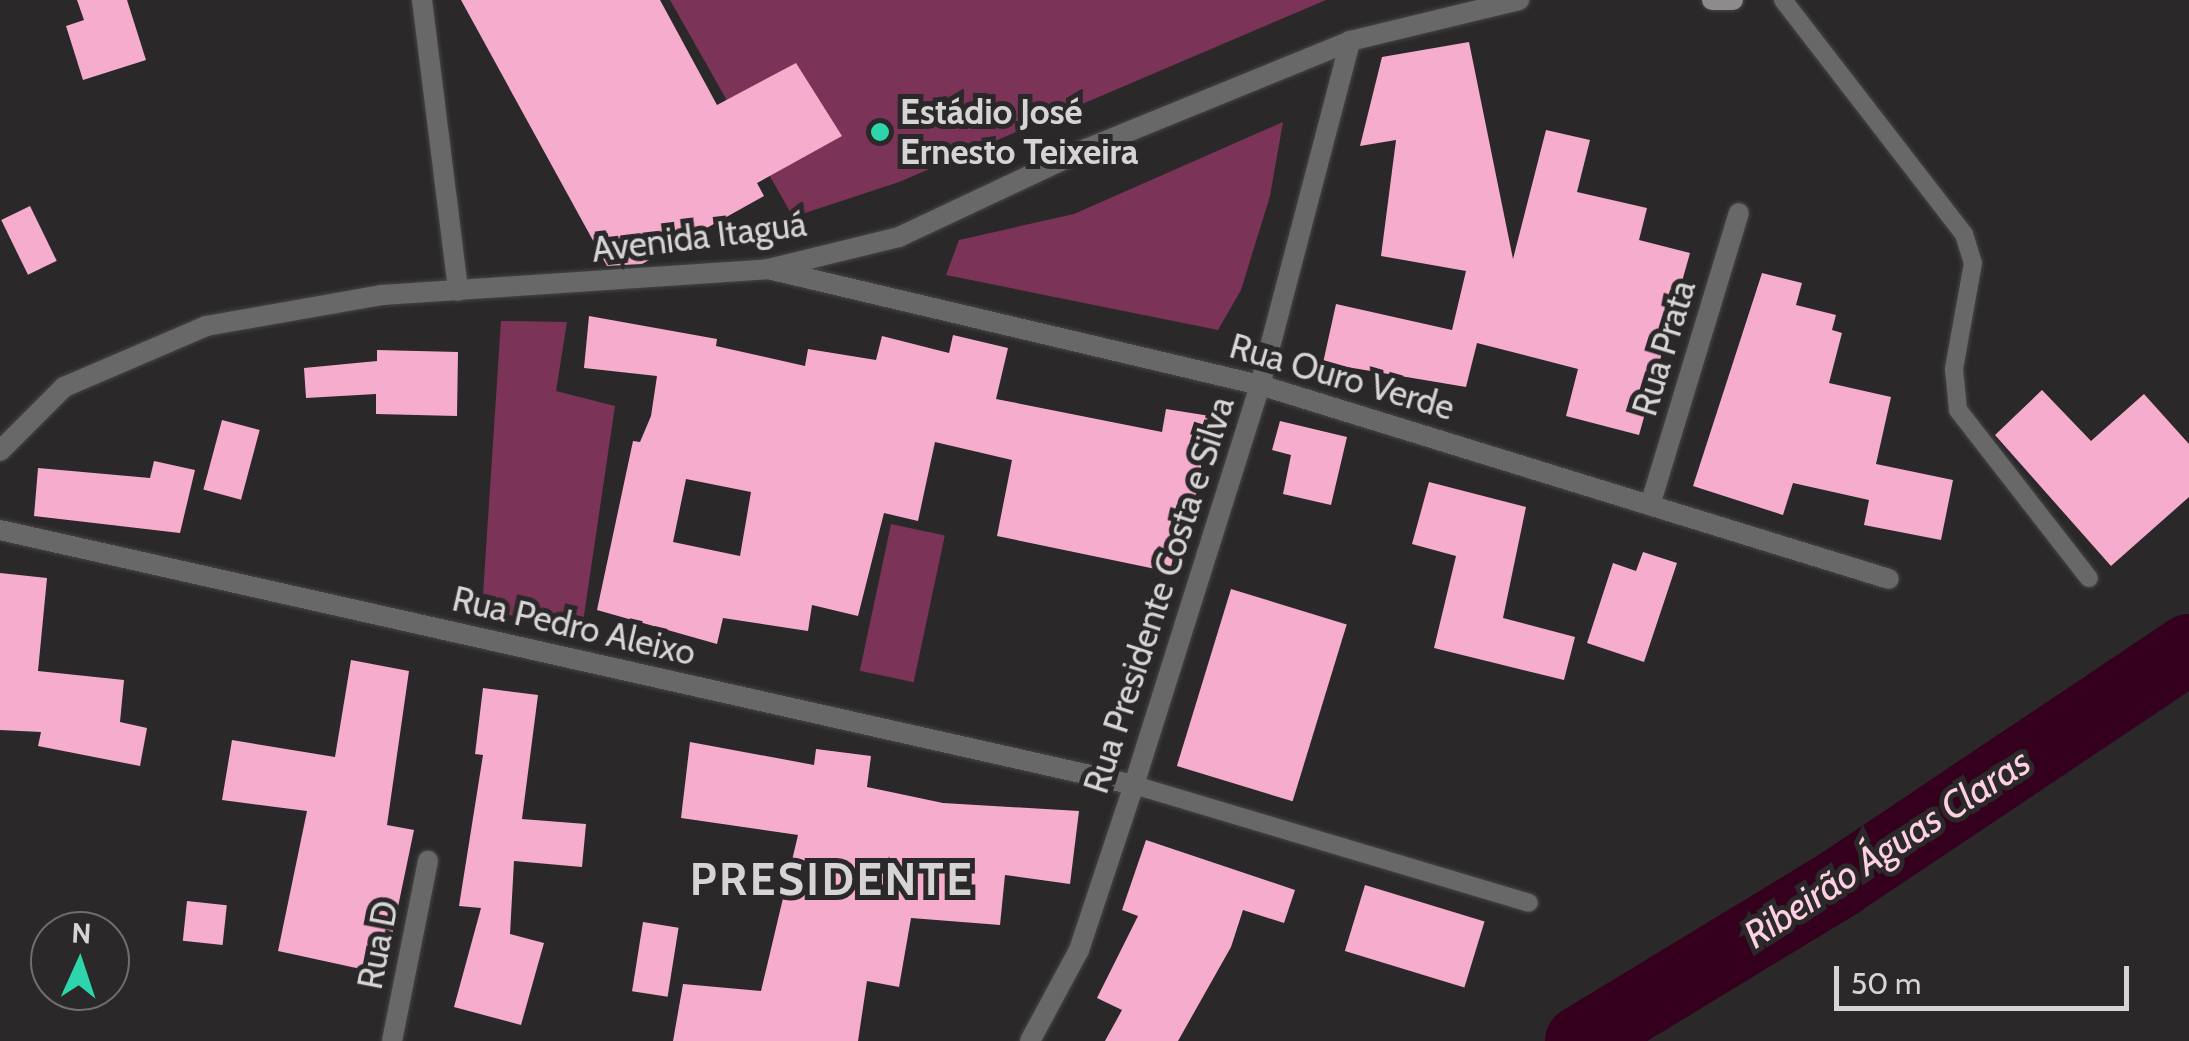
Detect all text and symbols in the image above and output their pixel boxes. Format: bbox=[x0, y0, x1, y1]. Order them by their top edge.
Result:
place label: Estádio José Ernesto Teixeira bbox=[900, 91, 1138, 173]
marker: Estádio José Ernesto Teixeira bbox=[869, 121, 891, 143]
street label: Avenida Itaguá bbox=[589, 203, 809, 271]
street label: Rua Prata bbox=[1624, 275, 1704, 421]
street label: Rua Ouro Verde bbox=[1225, 325, 1459, 429]
street label: Rua Presidente Costa e Silva bbox=[1075, 391, 1243, 799]
street label: Rua Pedro Aleixo bbox=[448, 578, 700, 674]
water label: Ribeirão Águas Claras bbox=[1735, 739, 2039, 957]
district label: PRESIDENTE bbox=[690, 853, 974, 907]
street label: Rua D bbox=[349, 897, 407, 993]
north arrow bbox=[30, 911, 130, 1011]
text: N bbox=[71, 916, 92, 951]
scale bar bbox=[1839, 946, 2134, 1008]
text: 50 m bbox=[1851, 965, 1921, 1002]

